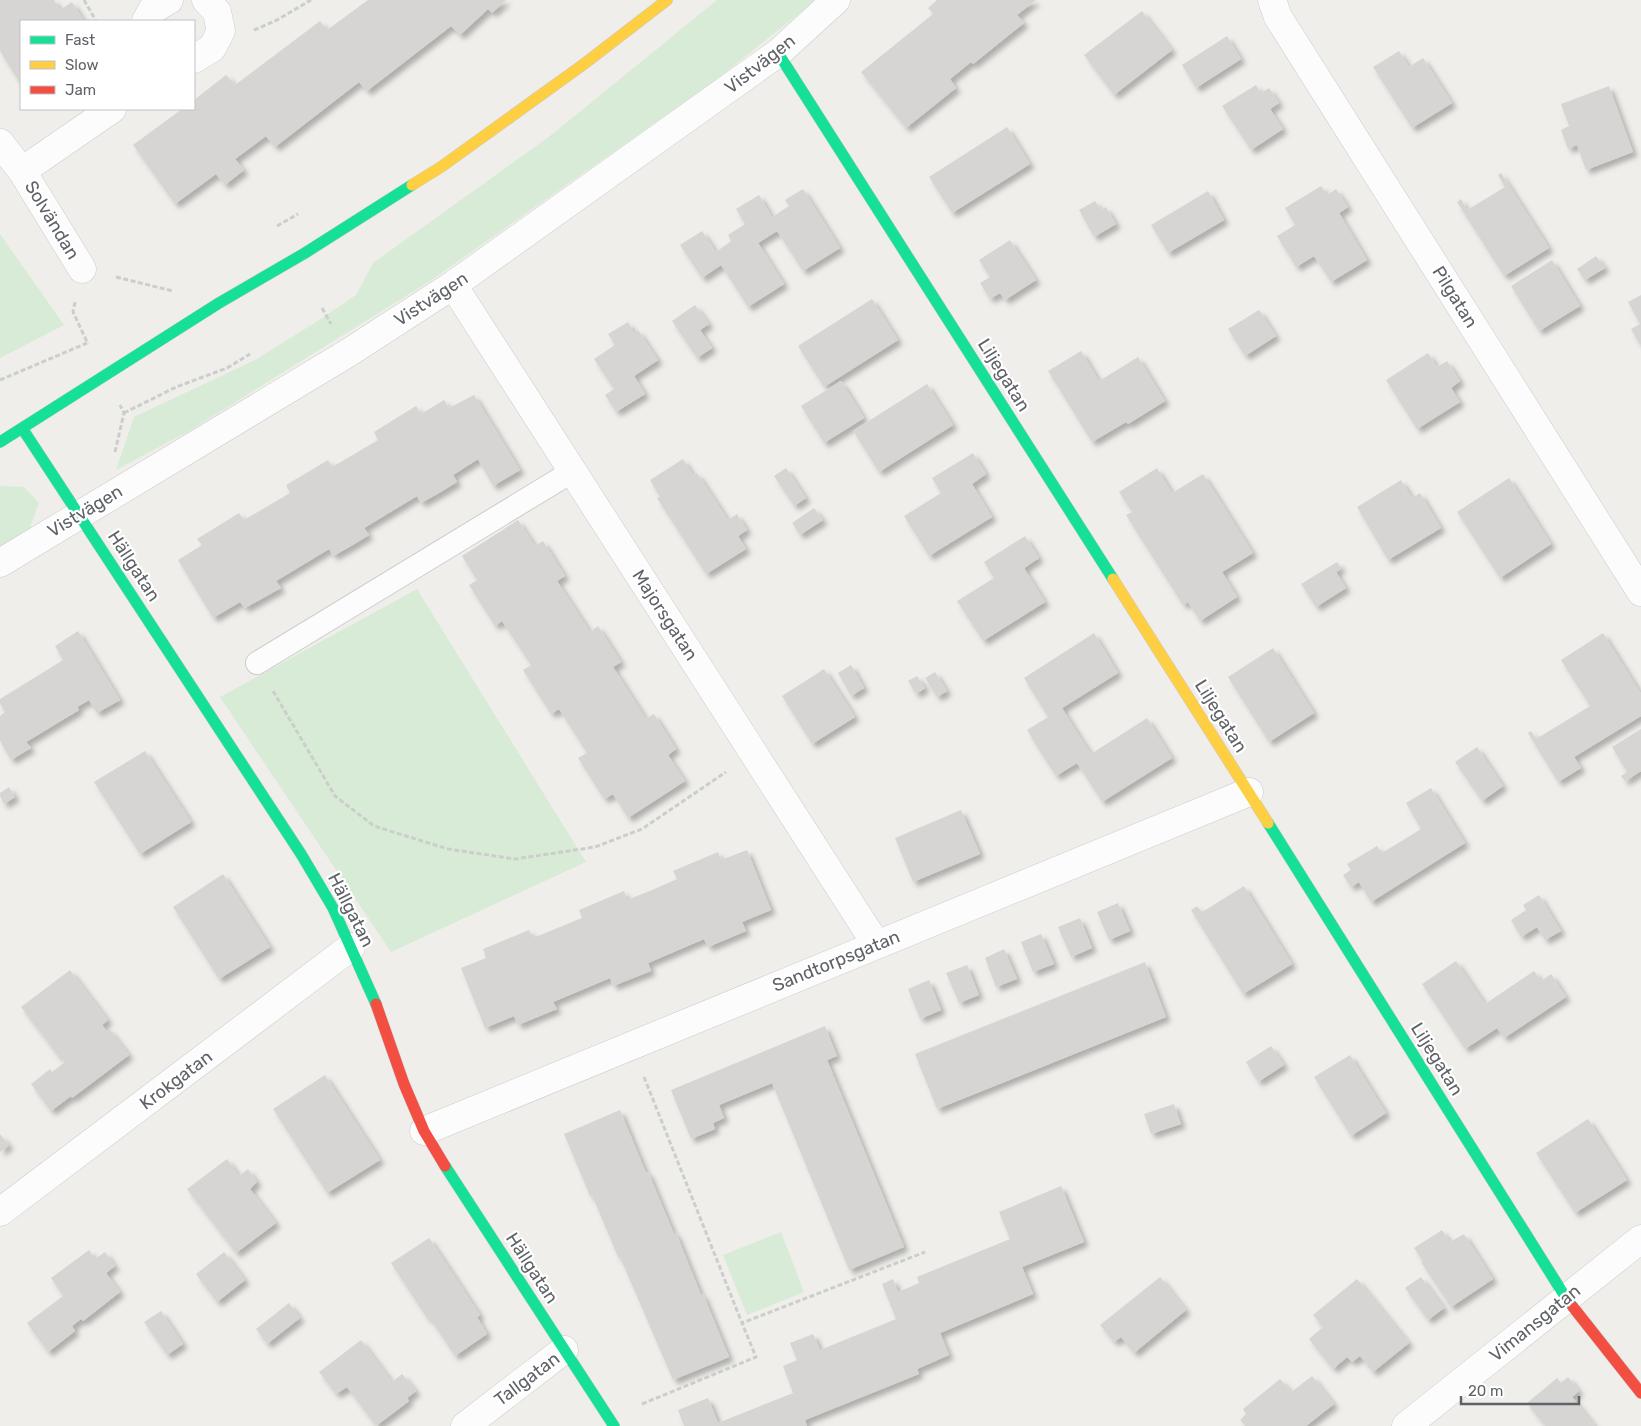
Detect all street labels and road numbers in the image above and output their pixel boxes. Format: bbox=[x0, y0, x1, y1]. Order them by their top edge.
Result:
street label: Vistvägen bbox=[720, 30, 800, 98]
street label: Solvändan bbox=[20, 177, 84, 263]
street label: Pilgatan bbox=[1427, 262, 1483, 332]
street label: Vistvägen bbox=[390, 267, 472, 331]
street label: Liljegatan bbox=[973, 334, 1035, 416]
street label: Vistvägen bbox=[44, 480, 126, 542]
street label: Hällgatan bbox=[103, 526, 165, 606]
street label: Majorsgatan bbox=[628, 565, 702, 665]
street label: Liljegatan bbox=[1190, 675, 1252, 757]
street label: Hällgatan bbox=[323, 869, 379, 951]
street label: Sandtorpsgatan bbox=[769, 925, 903, 997]
street label: Liljegatan bbox=[1406, 1018, 1468, 1100]
street label: Krokgatan bbox=[135, 1046, 217, 1114]
street label: Hällgatan bbox=[501, 1228, 563, 1308]
street label: Vimansgatan bbox=[1485, 1280, 1585, 1366]
street label: Tallgatan bbox=[490, 1347, 564, 1411]

